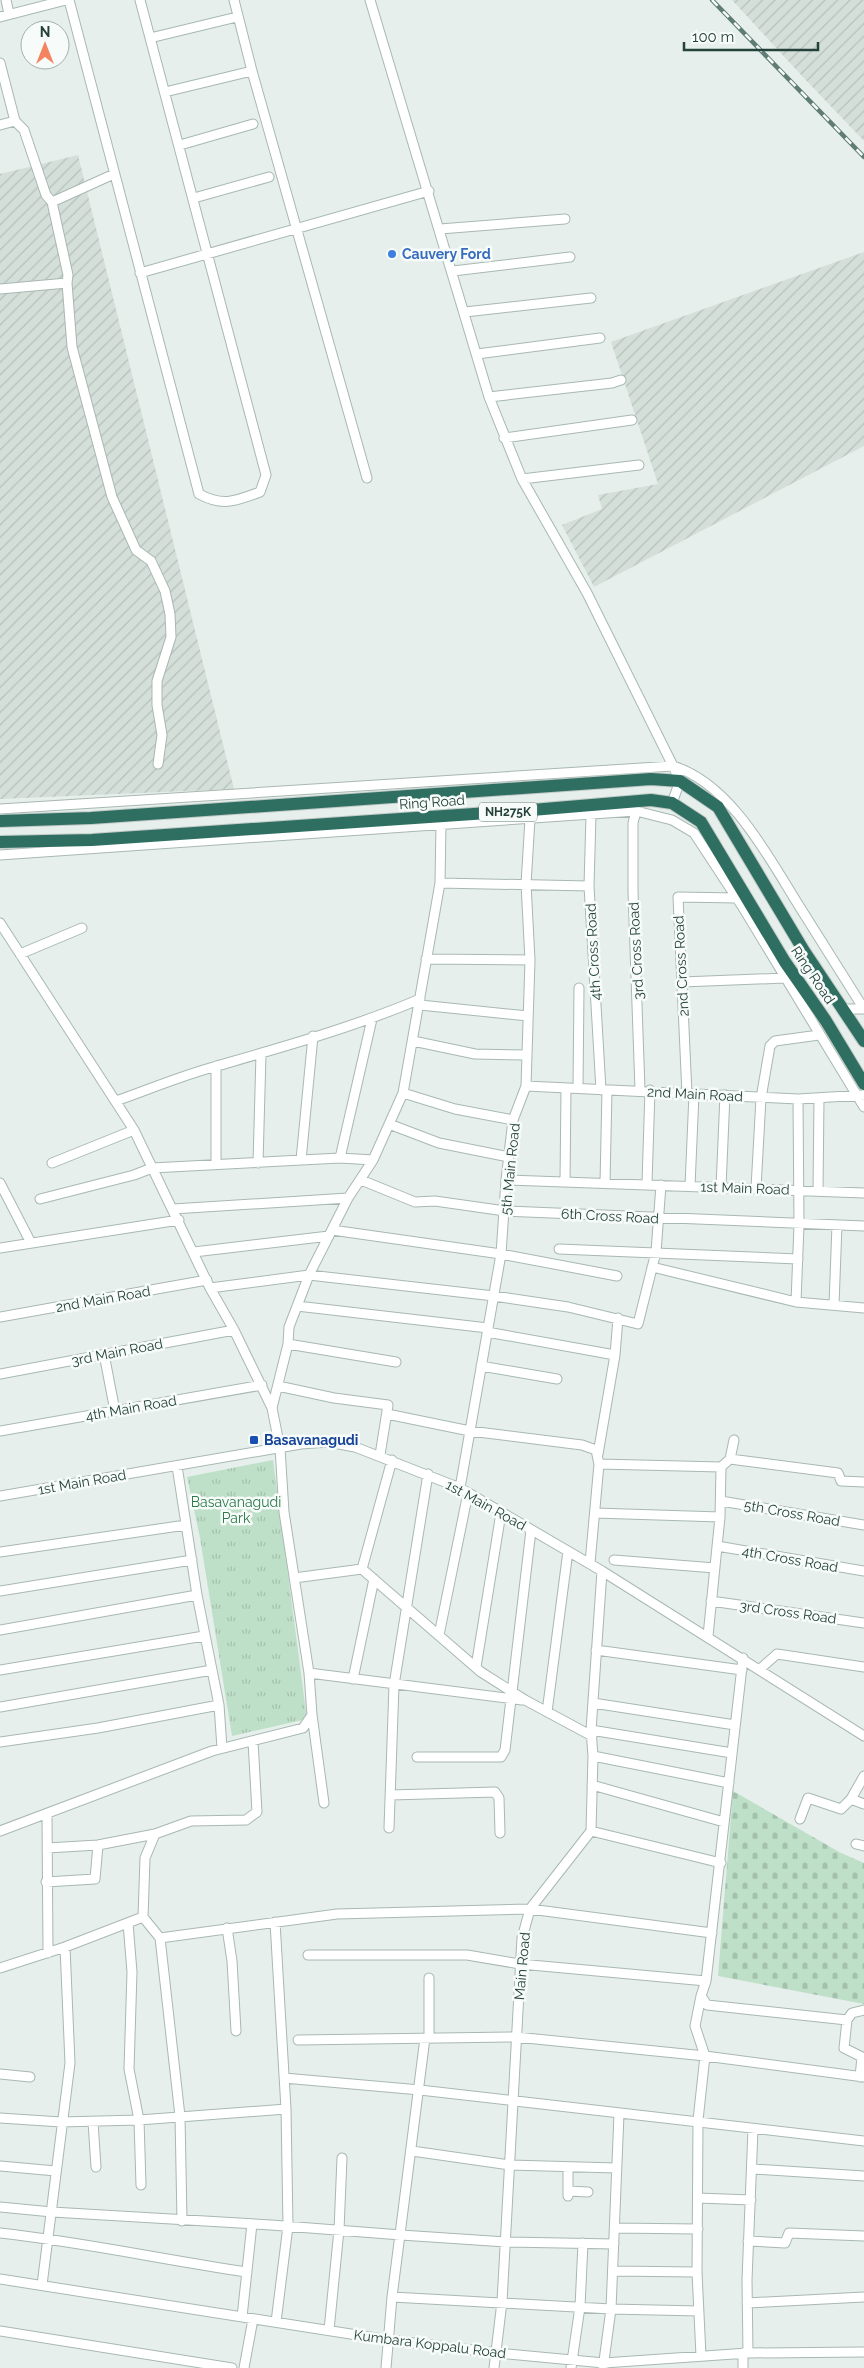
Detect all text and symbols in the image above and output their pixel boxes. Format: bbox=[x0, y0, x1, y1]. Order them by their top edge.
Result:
north arrow bbox=[20, 20, 70, 70]
scale bar bbox=[684, 20, 818, 52]
text: N bbox=[40, 24, 50, 40]
text: 100 m bbox=[692, 28, 734, 46]
place label: Cauvery Ford bbox=[402, 246, 491, 262]
marker: Cauvery Ford bbox=[386, 248, 398, 260]
street label: Ring Road bbox=[398, 792, 466, 812]
road number: NH275K bbox=[479, 802, 537, 822]
street label: 3rd Cross Road bbox=[625, 902, 647, 1000]
street label: 4th Cross Road bbox=[582, 903, 604, 1001]
street label: 2nd Cross Road bbox=[670, 915, 692, 1017]
street label: Ring Road bbox=[788, 943, 838, 1007]
street label: 2nd Main Road bbox=[647, 1084, 743, 1104]
street label: 5th Main Road bbox=[497, 1122, 523, 1216]
street label: 1st Main Road bbox=[700, 1178, 790, 1198]
street label: 6th Cross Road bbox=[561, 1205, 659, 1227]
street label: 2nd Main Road bbox=[54, 1283, 152, 1315]
street label: 3rd Main Road bbox=[70, 1335, 164, 1369]
street label: 4th Main Road bbox=[84, 1392, 178, 1424]
place label: Basavanagudi bbox=[264, 1432, 358, 1448]
marker: Basavanagudi bbox=[248, 1434, 260, 1446]
street label: 1st Main Road bbox=[37, 1466, 127, 1498]
street label: 1st Main Road bbox=[443, 1476, 529, 1534]
park label: Basavanagudi Park bbox=[191, 1494, 281, 1526]
street label: 5th Cross Road bbox=[743, 1497, 841, 1529]
street label: 4th Cross Road bbox=[741, 1543, 839, 1575]
street label: 3rd Cross Road bbox=[738, 1597, 838, 1627]
street label: Main Road bbox=[511, 1931, 533, 2001]
street label: Kumbara Koppalu Road bbox=[353, 2327, 507, 2361]

